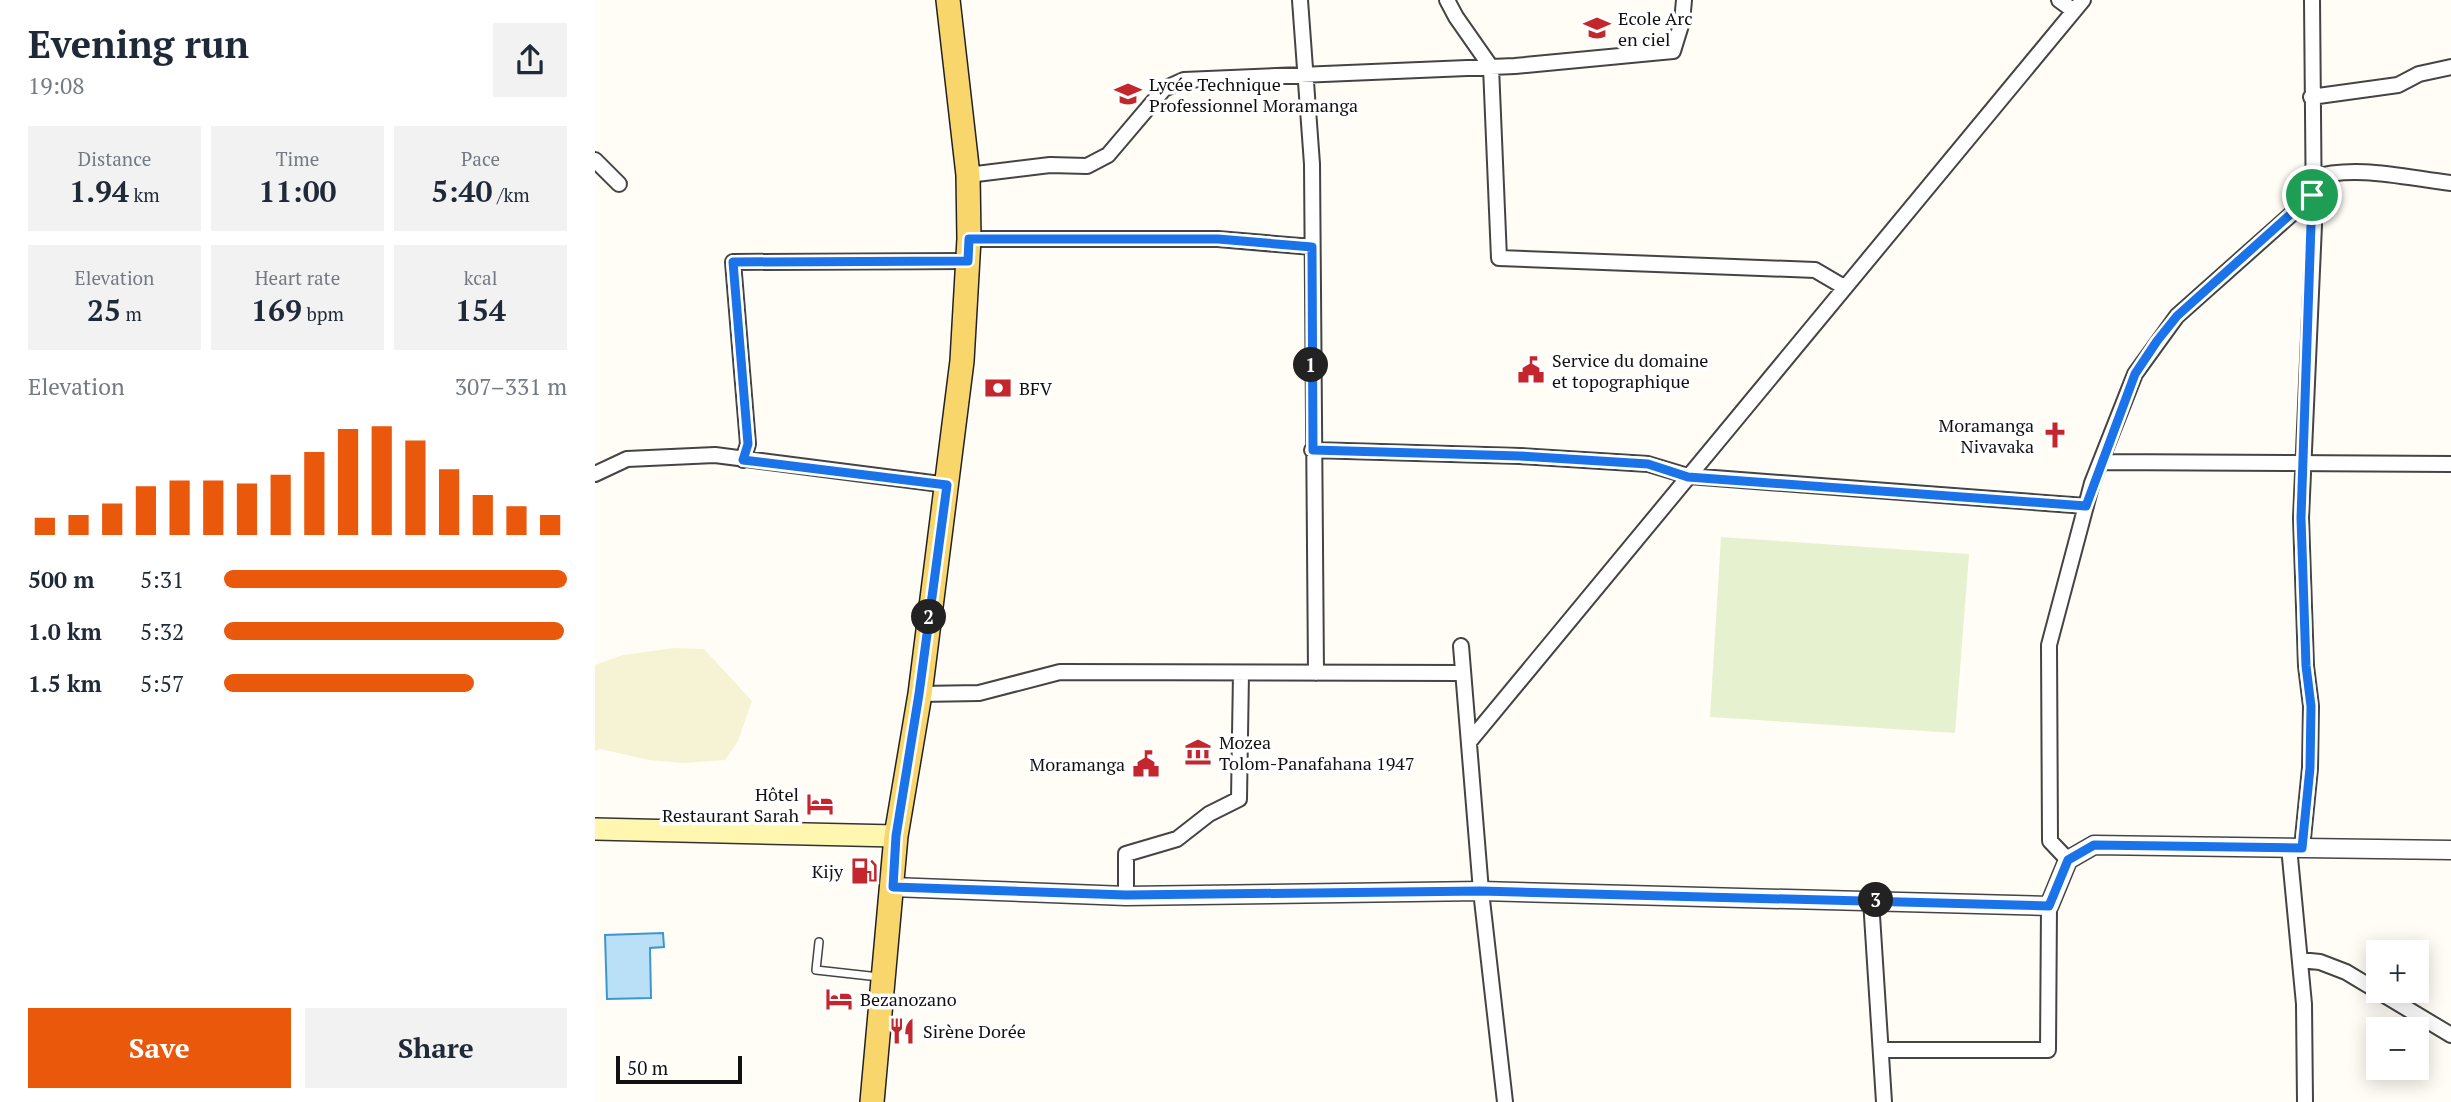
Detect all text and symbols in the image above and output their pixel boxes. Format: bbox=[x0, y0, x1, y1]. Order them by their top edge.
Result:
place label: Ecole Arc en ciel bbox=[1618, 6, 1693, 51]
school or university icon: Ecole Arc en ciel bbox=[1582, 13, 1612, 43]
text: Evening run bbox=[28, 19, 249, 69]
button: share bbox=[493, 23, 567, 97]
text: 19:08 bbox=[28, 70, 85, 101]
place label: Lycée Technique Professionnel Moramanga bbox=[1149, 72, 1358, 117]
school or university icon: Lycée Technique Professionnel Moramanga bbox=[1113, 79, 1143, 109]
text: Distance bbox=[78, 146, 151, 171]
text: Time bbox=[276, 146, 319, 171]
text: Pace bbox=[461, 146, 500, 171]
pin bbox=[2282, 165, 2342, 225]
text: 1.94 bbox=[69, 171, 129, 211]
text: 11:00 bbox=[258, 171, 337, 211]
text: 5:40 bbox=[431, 171, 492, 211]
icon: arrive bbox=[2293, 176, 2331, 214]
text: km bbox=[129, 182, 160, 207]
text: /km bbox=[492, 182, 530, 207]
text: Elevation bbox=[75, 265, 154, 290]
text: Heart rate bbox=[255, 265, 340, 290]
text: kcal bbox=[464, 265, 497, 290]
text: 25 bbox=[87, 290, 121, 330]
text: 169 bbox=[251, 290, 302, 330]
text: 154 bbox=[455, 290, 506, 330]
text: m bbox=[121, 301, 142, 326]
text: bpm bbox=[302, 301, 344, 326]
pin: 1 bbox=[1293, 348, 1329, 382]
place label: Service du domaine et topographique bbox=[1552, 348, 1708, 393]
text: 1 bbox=[1305, 352, 1316, 377]
public building icon: Service du domaine et topographique bbox=[1516, 355, 1546, 385]
text: Elevation bbox=[28, 371, 125, 402]
text: 307–331 m bbox=[455, 371, 567, 402]
bank icon: BFV bbox=[983, 373, 1013, 403]
place label: BFV bbox=[1019, 376, 1053, 400]
place label: Moramanga Nivavaka bbox=[1939, 413, 2034, 458]
church icon: Moramanga Nivavaka bbox=[2040, 420, 2070, 450]
text: 500 m bbox=[28, 564, 94, 595]
text: 5:31 bbox=[140, 564, 184, 595]
pin: 2 bbox=[911, 600, 947, 634]
text: 2 bbox=[923, 604, 934, 629]
text: 1.0 km bbox=[28, 616, 102, 647]
text: 5:32 bbox=[140, 616, 184, 647]
text: 1.5 km bbox=[28, 668, 102, 699]
text: 5:57 bbox=[140, 668, 184, 699]
place label: Mozea Tolom-Panafahana 1947 bbox=[1219, 730, 1415, 775]
museum icon: Mozea Tolom-Panafahana 1947 bbox=[1183, 737, 1213, 767]
public building icon: Moramanga bbox=[1131, 749, 1161, 779]
place label: Moramanga bbox=[1030, 752, 1125, 776]
place label: Hôtel Restaurant Sarah bbox=[662, 782, 799, 827]
hotel icon: Hôtel Restaurant Sarah bbox=[805, 789, 835, 819]
fuel station icon: Kijy bbox=[849, 856, 879, 886]
place label: Kijy bbox=[812, 859, 844, 883]
pin: 3 bbox=[1859, 883, 1893, 918]
text: 3 bbox=[1870, 887, 1881, 912]
map controls bbox=[2366, 940, 2429, 1080]
button: + bbox=[2366, 940, 2429, 1003]
hotel icon: Bezanozano bbox=[824, 984, 854, 1014]
place label: Bezanozano bbox=[860, 987, 957, 1011]
button: Save bbox=[28, 1008, 291, 1088]
button: Share bbox=[305, 1008, 567, 1088]
restaurant icon: Sirène Dorée bbox=[887, 1016, 917, 1046]
button: − bbox=[2366, 1017, 2429, 1080]
place label: Sirène Dorée bbox=[923, 1019, 1026, 1043]
scale bar bbox=[616, 1053, 742, 1085]
text: 50 m bbox=[627, 1055, 668, 1080]

